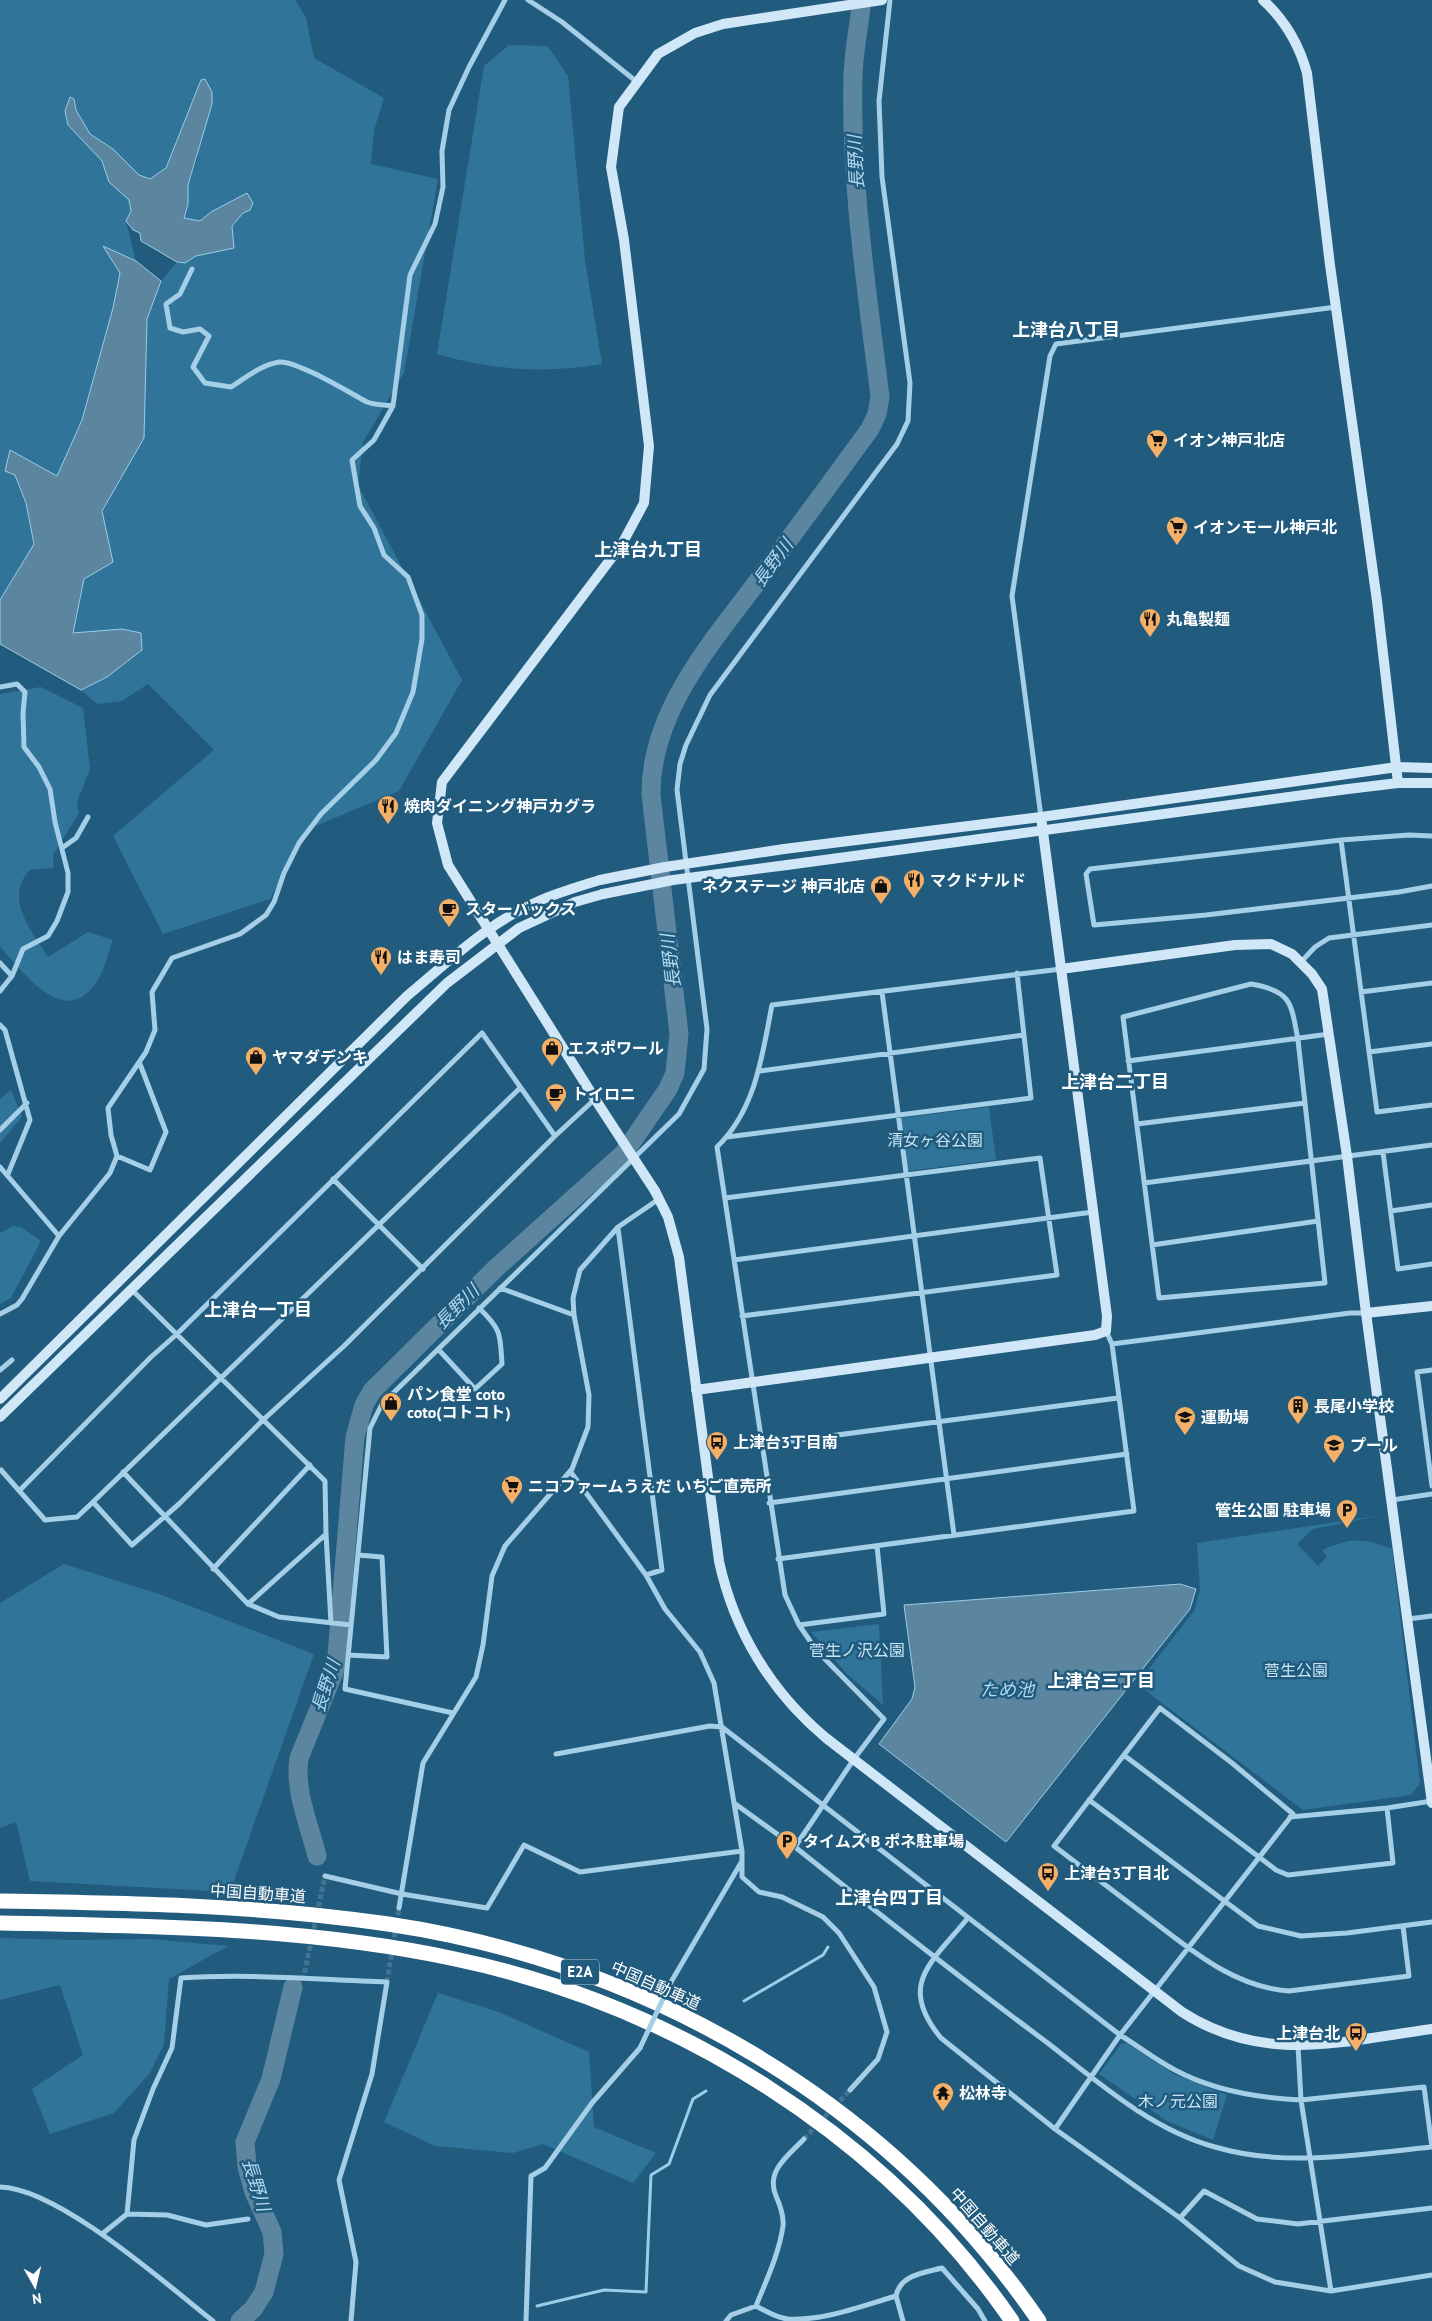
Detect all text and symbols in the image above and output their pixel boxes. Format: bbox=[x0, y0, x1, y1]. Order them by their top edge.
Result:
water label: 長野川 bbox=[842, 132, 868, 190]
district label: 上津台八丁目 bbox=[1012, 318, 1120, 341]
supermarket icon: イオン神戸北店 bbox=[1145, 428, 1169, 459]
place label: イオン神戸北店 bbox=[1173, 430, 1285, 450]
supermarket icon: イオンモール神戸北 bbox=[1165, 515, 1189, 546]
place label: イオンモール神戸北 bbox=[1193, 517, 1337, 537]
water label: 長野川 bbox=[747, 532, 799, 591]
district label: 上津台九丁目 bbox=[594, 538, 702, 561]
restaurant icon: 丸亀製麺 bbox=[1138, 607, 1162, 638]
place label: 丸亀製麺 bbox=[1166, 609, 1230, 629]
restaurant icon: 焼肉ダイニング神戸カグラ bbox=[376, 794, 400, 825]
place label: 焼肉ダイニング神戸カグラ bbox=[404, 796, 596, 816]
restaurant icon: マクドナルド bbox=[902, 868, 926, 899]
place label: マクドナルド bbox=[930, 870, 1026, 890]
shop icon: ネクステージ 神戸北店 bbox=[869, 874, 893, 905]
place label: ネクステージ 神戸北店 bbox=[702, 876, 865, 896]
cafe icon: スターバックス bbox=[437, 897, 461, 928]
place label: スターバックス bbox=[465, 899, 576, 919]
water label: 長野川 bbox=[656, 931, 685, 989]
restaurant icon: はま寿司 bbox=[369, 945, 393, 976]
place label: はま寿司 bbox=[397, 947, 461, 967]
shop icon: エスポワール bbox=[540, 1036, 564, 1067]
place label: エスポワール bbox=[568, 1038, 664, 1058]
shop icon: ヤマダデンキ bbox=[244, 1045, 268, 1076]
place label: ヤマダデンキ bbox=[272, 1047, 368, 1067]
district label: 上津台二丁目 bbox=[1061, 1070, 1169, 1093]
cafe icon: トイロニ bbox=[544, 1082, 568, 1113]
place label: トイロニ bbox=[572, 1084, 636, 1104]
park label: 清女ヶ谷公園 bbox=[887, 1130, 983, 1150]
water label: 長野川 bbox=[429, 1278, 485, 1334]
district label: 上津台一丁目 bbox=[204, 1298, 312, 1321]
place label: パン食堂 coto coto(コトコト) bbox=[407, 1384, 511, 1422]
shop icon: パン食堂 coto coto(コトコト) bbox=[379, 1391, 403, 1422]
building icon: 長尾小学校 bbox=[1286, 1394, 1310, 1425]
place label: 長尾小学校 bbox=[1314, 1396, 1394, 1416]
school or university icon: 運動場 bbox=[1173, 1405, 1197, 1436]
place label: 運動場 bbox=[1201, 1407, 1249, 1427]
bus stop icon: 上津台3丁目南 bbox=[705, 1430, 729, 1461]
place label: 上津台3丁目南 bbox=[733, 1432, 838, 1452]
school or university icon: プール bbox=[1322, 1433, 1346, 1464]
place label: プール bbox=[1350, 1435, 1398, 1455]
supermarket icon: ニコファームうえだ いちご直売所 bbox=[500, 1474, 524, 1505]
place label: ニコファームうえだ いちご直売所 bbox=[528, 1476, 772, 1496]
parking icon: 管生公園 駐車場 bbox=[1335, 1498, 1359, 1529]
place label: 管生公園 駐車場 bbox=[1215, 1500, 1331, 1520]
park label: 菅生ノ沢公園 bbox=[809, 1640, 905, 1660]
water label: 長野川 bbox=[306, 1655, 345, 1715]
park label: 菅生公園 bbox=[1264, 1660, 1328, 1680]
district label: 上津台三丁目 bbox=[1047, 1669, 1155, 1692]
water label: ため池 bbox=[980, 1678, 1036, 1701]
parking icon: タイムズ B ポネ駐車場 bbox=[775, 1829, 799, 1860]
place label: タイムズ B ポネ駐車場 bbox=[803, 1831, 964, 1851]
bus stop icon: 上津台3丁目北 bbox=[1036, 1861, 1060, 1892]
place label: 上津台3丁目北 bbox=[1064, 1863, 1169, 1883]
street label: 中国自動車道 bbox=[209, 1880, 307, 1906]
district label: 上津台四丁目 bbox=[835, 1886, 943, 1909]
street label: 中国自動車道 bbox=[608, 1956, 704, 2014]
road number: E2A bbox=[561, 1960, 599, 1984]
bus stop icon: 上津台北 bbox=[1344, 2021, 1368, 2052]
place label: 上津台北 bbox=[1276, 2023, 1340, 2043]
temple icon: 松林寺 bbox=[931, 2081, 955, 2112]
place label: 松林寺 bbox=[959, 2083, 1007, 2103]
park label: 木ノ元公園 bbox=[1138, 2091, 1218, 2111]
water label: 長野川 bbox=[238, 2156, 276, 2216]
street label: 中国自動車道 bbox=[946, 2183, 1024, 2269]
north arrow bbox=[10, 2261, 60, 2311]
text: N bbox=[31, 2289, 43, 2308]

